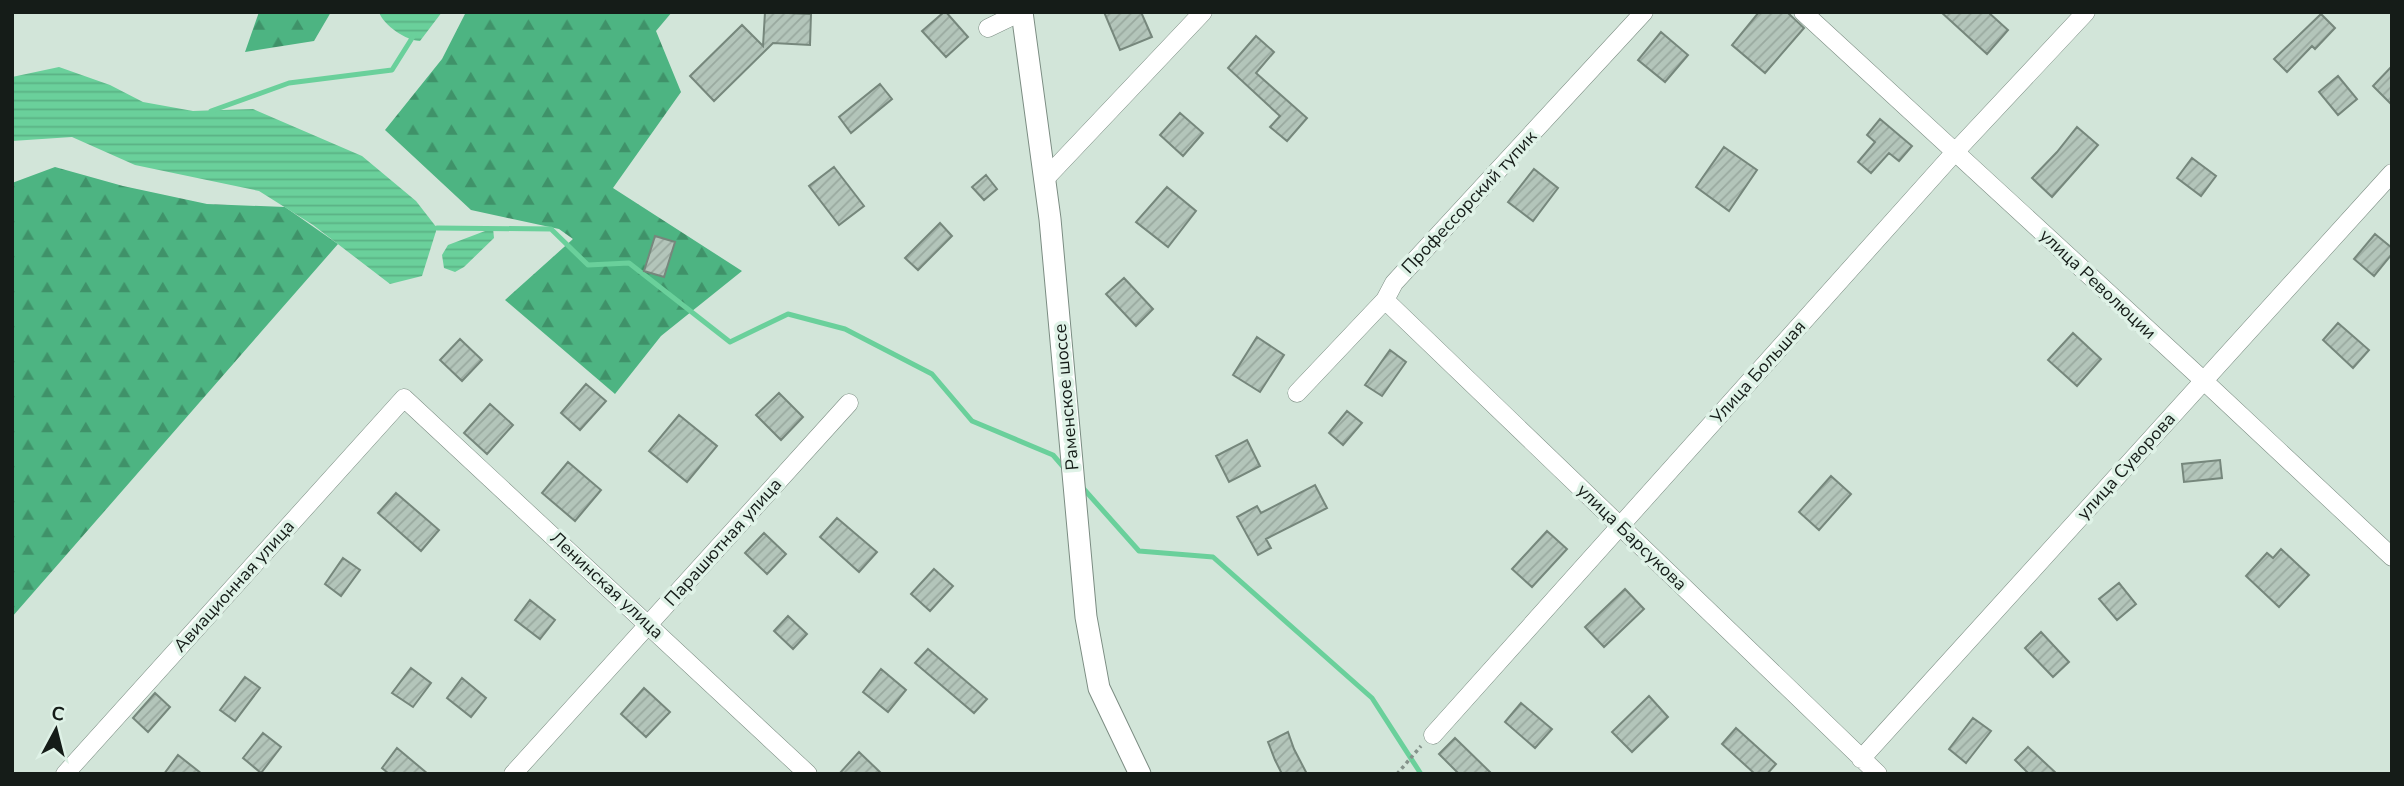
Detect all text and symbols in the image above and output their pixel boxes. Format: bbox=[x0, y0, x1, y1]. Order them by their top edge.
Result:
street label: Профессорский тупик bbox=[1396, 125, 1542, 279]
street label: улица Революции bbox=[2034, 224, 2162, 344]
street label: Улица Большая bbox=[1704, 315, 1811, 430]
street label: Раменское шоссе bbox=[1048, 323, 1084, 471]
street label: улица Суворова bbox=[2071, 407, 2181, 525]
street label: Парашютная улица bbox=[659, 473, 787, 611]
street label: улица Барсукова bbox=[1572, 478, 1692, 596]
street label: Авиационная улица bbox=[168, 515, 300, 657]
street label: Ленинская улица bbox=[545, 526, 669, 644]
north arrow bbox=[21, 695, 91, 765]
text: С bbox=[50, 700, 66, 728]

